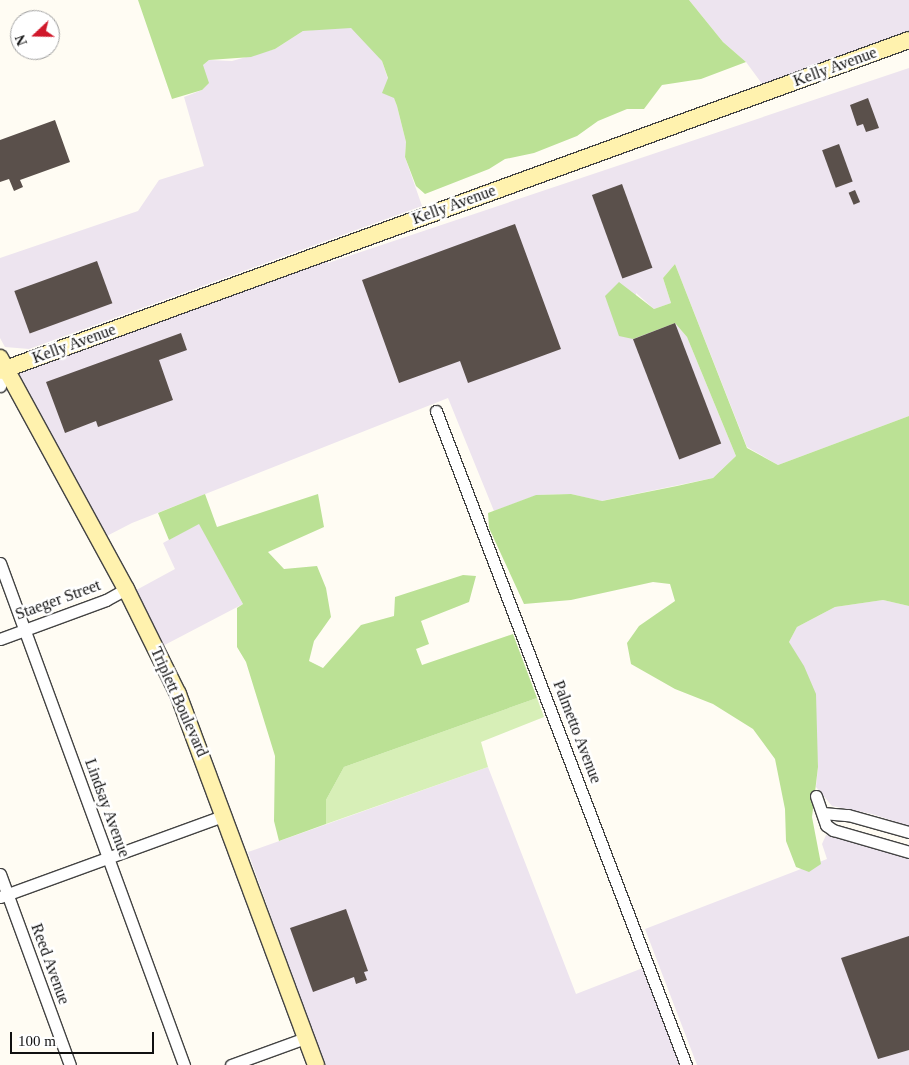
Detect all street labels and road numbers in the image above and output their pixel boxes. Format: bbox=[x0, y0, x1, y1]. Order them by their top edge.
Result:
street label: Kelly Avenue bbox=[790, 43, 880, 91]
street label: Kelly Avenue bbox=[409, 181, 499, 229]
street label: Kelly Avenue bbox=[29, 320, 119, 368]
street label: Staeger Street bbox=[13, 576, 103, 624]
street label: Triplett Boulevard bbox=[146, 644, 212, 760]
street label: Palmetto Avenue bbox=[548, 677, 606, 787]
street label: Lindsay Avenue bbox=[80, 756, 134, 860]
street label: Reed Avenue bbox=[26, 921, 74, 1007]

